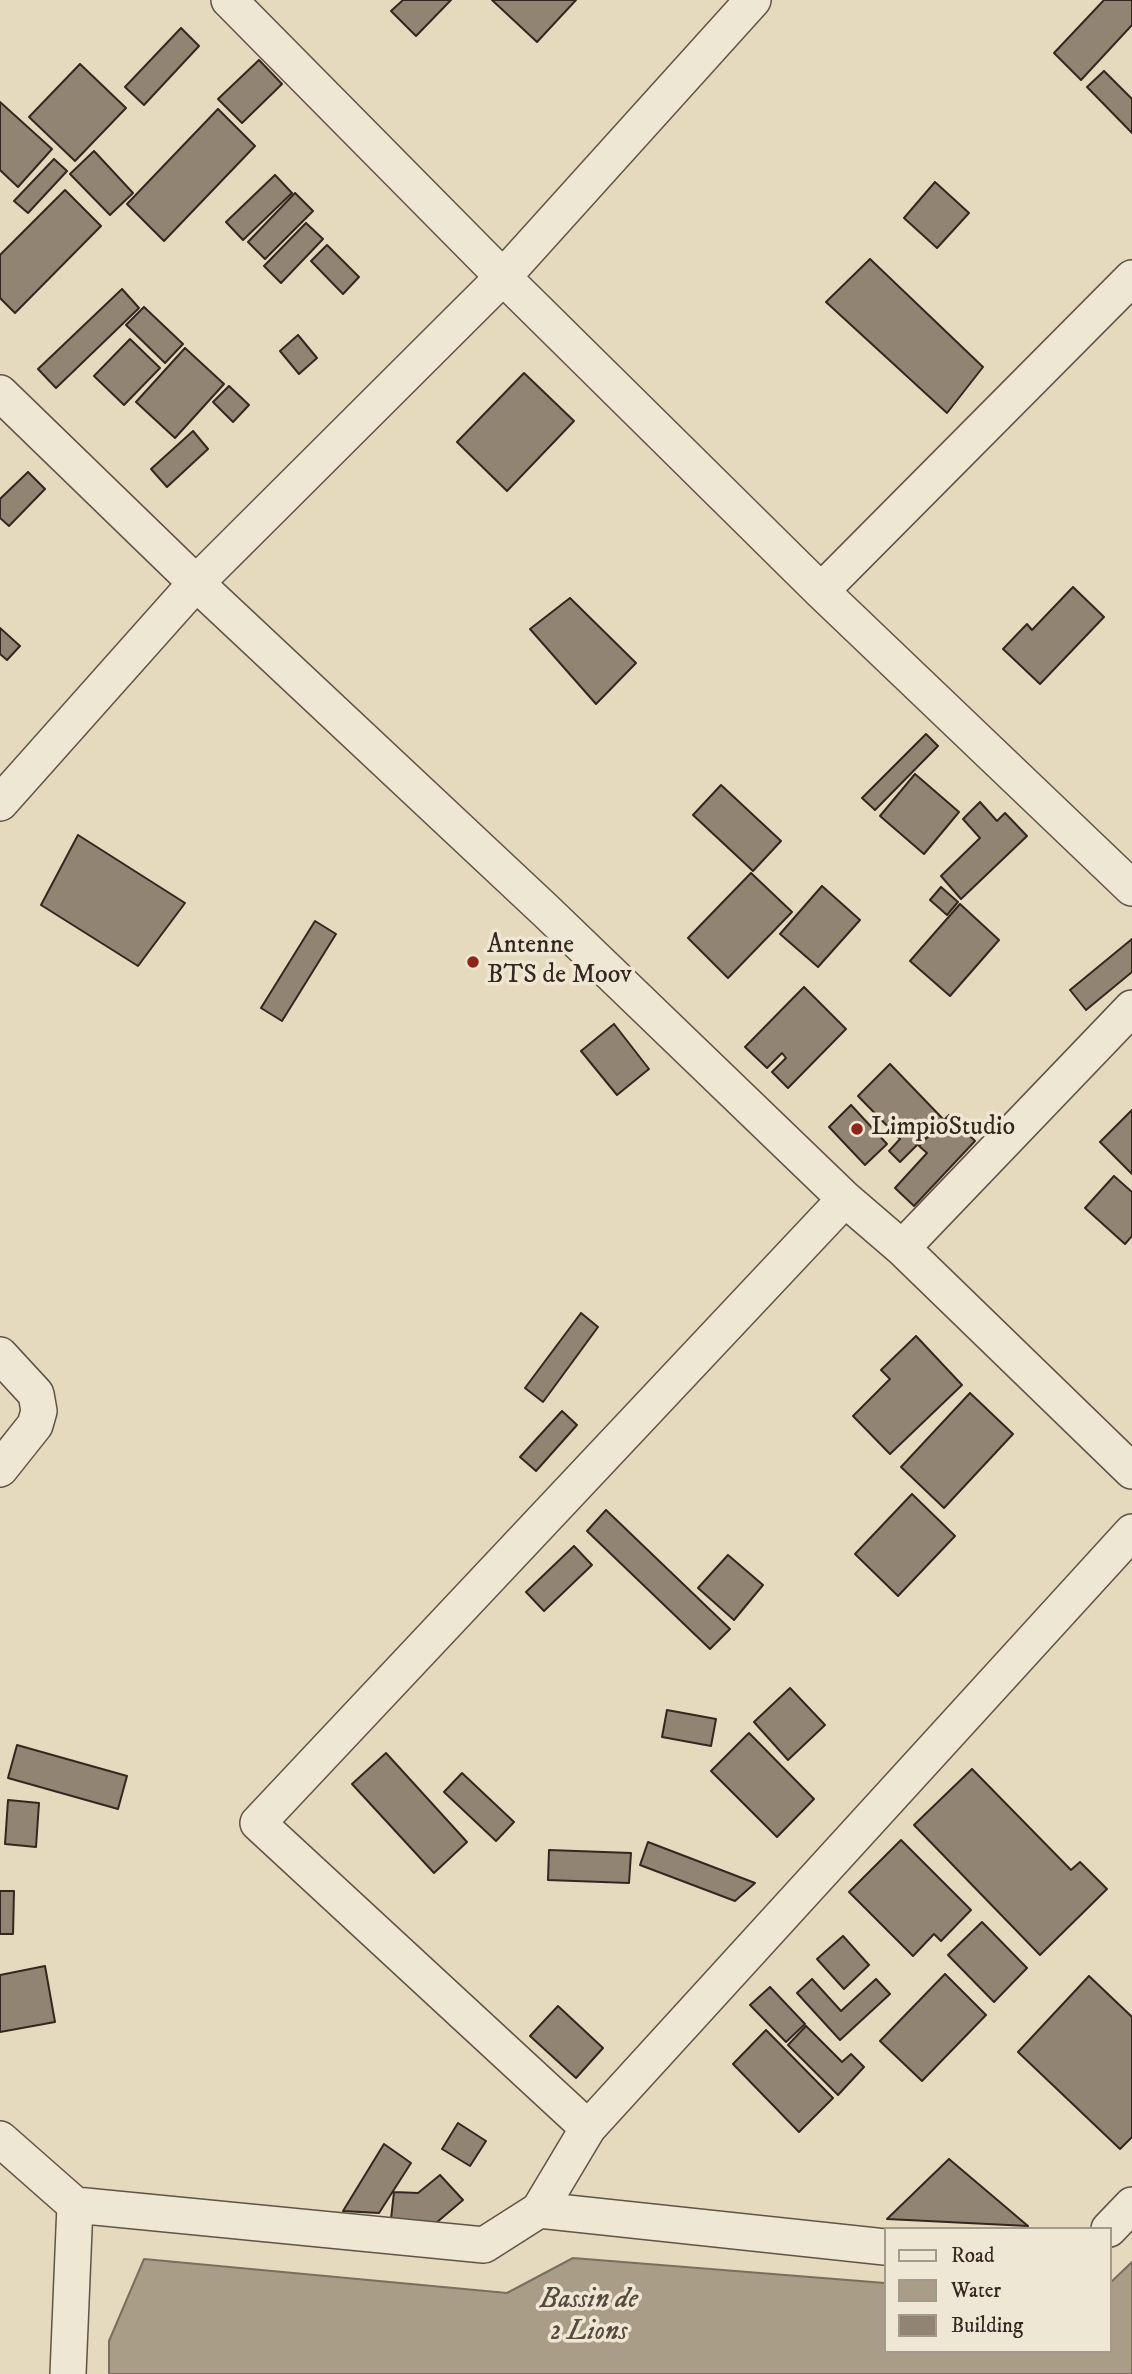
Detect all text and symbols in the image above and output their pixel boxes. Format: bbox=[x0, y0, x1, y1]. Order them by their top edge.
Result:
place label: Antenne BTS de Moov bbox=[487, 931, 632, 992]
marker: Antenne BTS de Moov bbox=[465, 954, 481, 970]
place label: LimpioStudio bbox=[871, 1113, 1015, 1145]
marker: LimpioStudio bbox=[849, 1121, 865, 1137]
legend bbox=[884, 2227, 1111, 2353]
text: Road bbox=[951, 2243, 995, 2269]
text: Water bbox=[951, 2278, 1001, 2304]
water label: Bassin de 2 Lions bbox=[540, 2284, 638, 2350]
text: Building bbox=[951, 2313, 1023, 2339]

